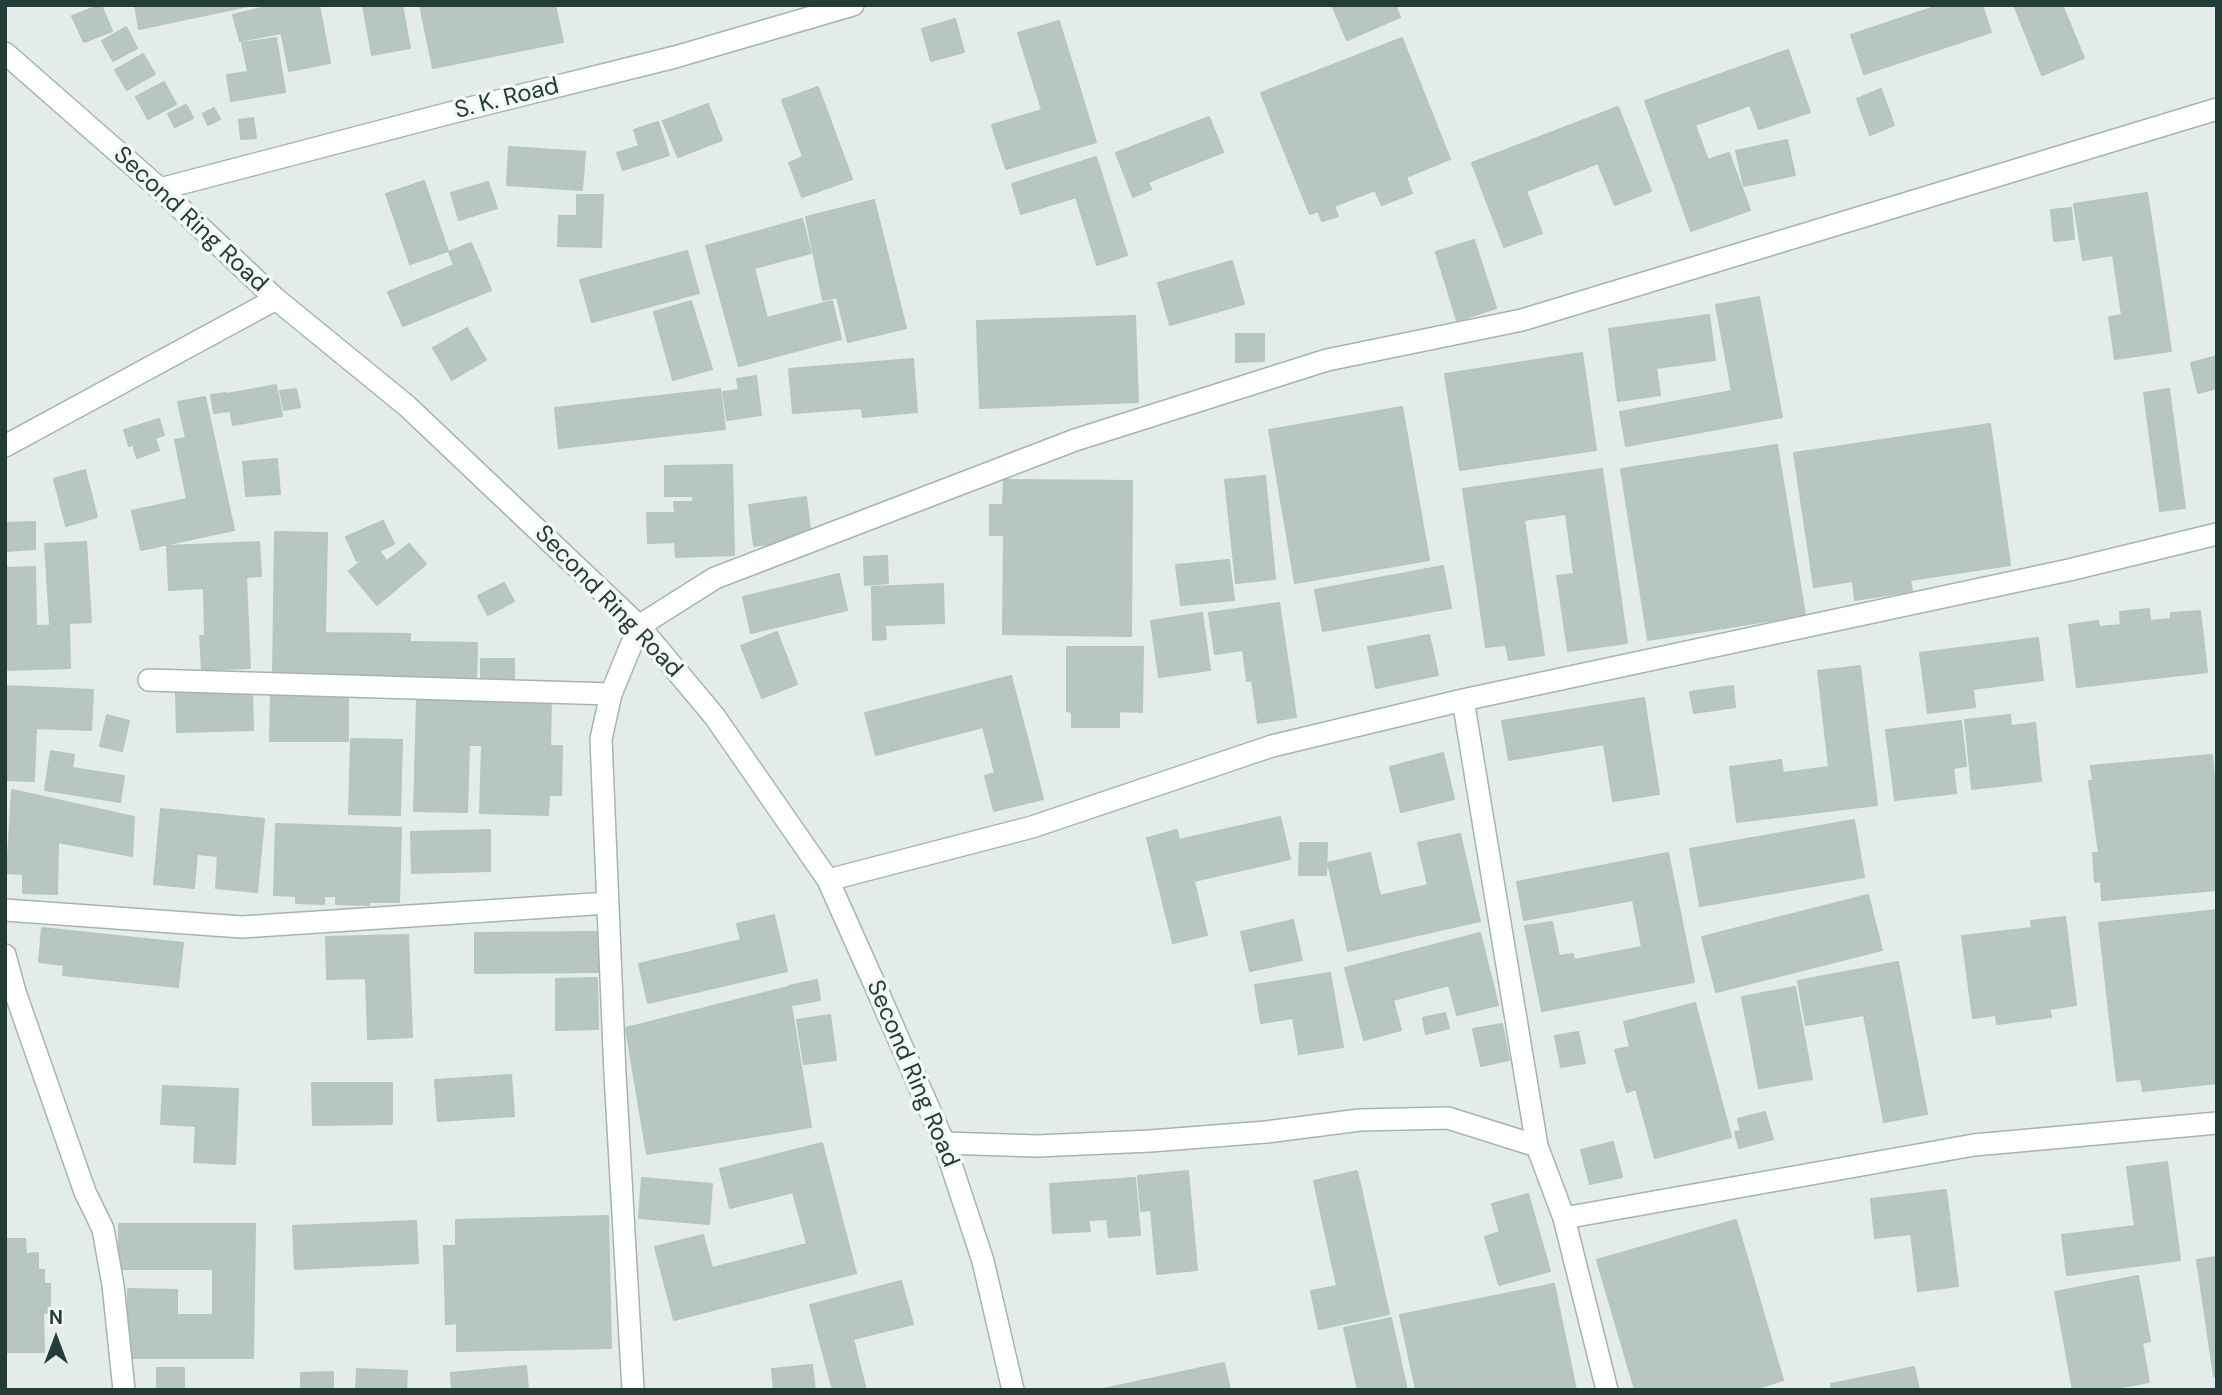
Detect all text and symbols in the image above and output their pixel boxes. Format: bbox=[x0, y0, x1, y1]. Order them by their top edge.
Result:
street label: S. K. Road bbox=[452, 72, 562, 126]
street label: Second Ring Road bbox=[107, 141, 273, 299]
street label: Second Ring Road bbox=[528, 520, 688, 684]
street label: Second Ring Road bbox=[860, 976, 964, 1172]
north arrow bbox=[21, 1304, 91, 1374]
text: N bbox=[49, 1305, 63, 1330]

